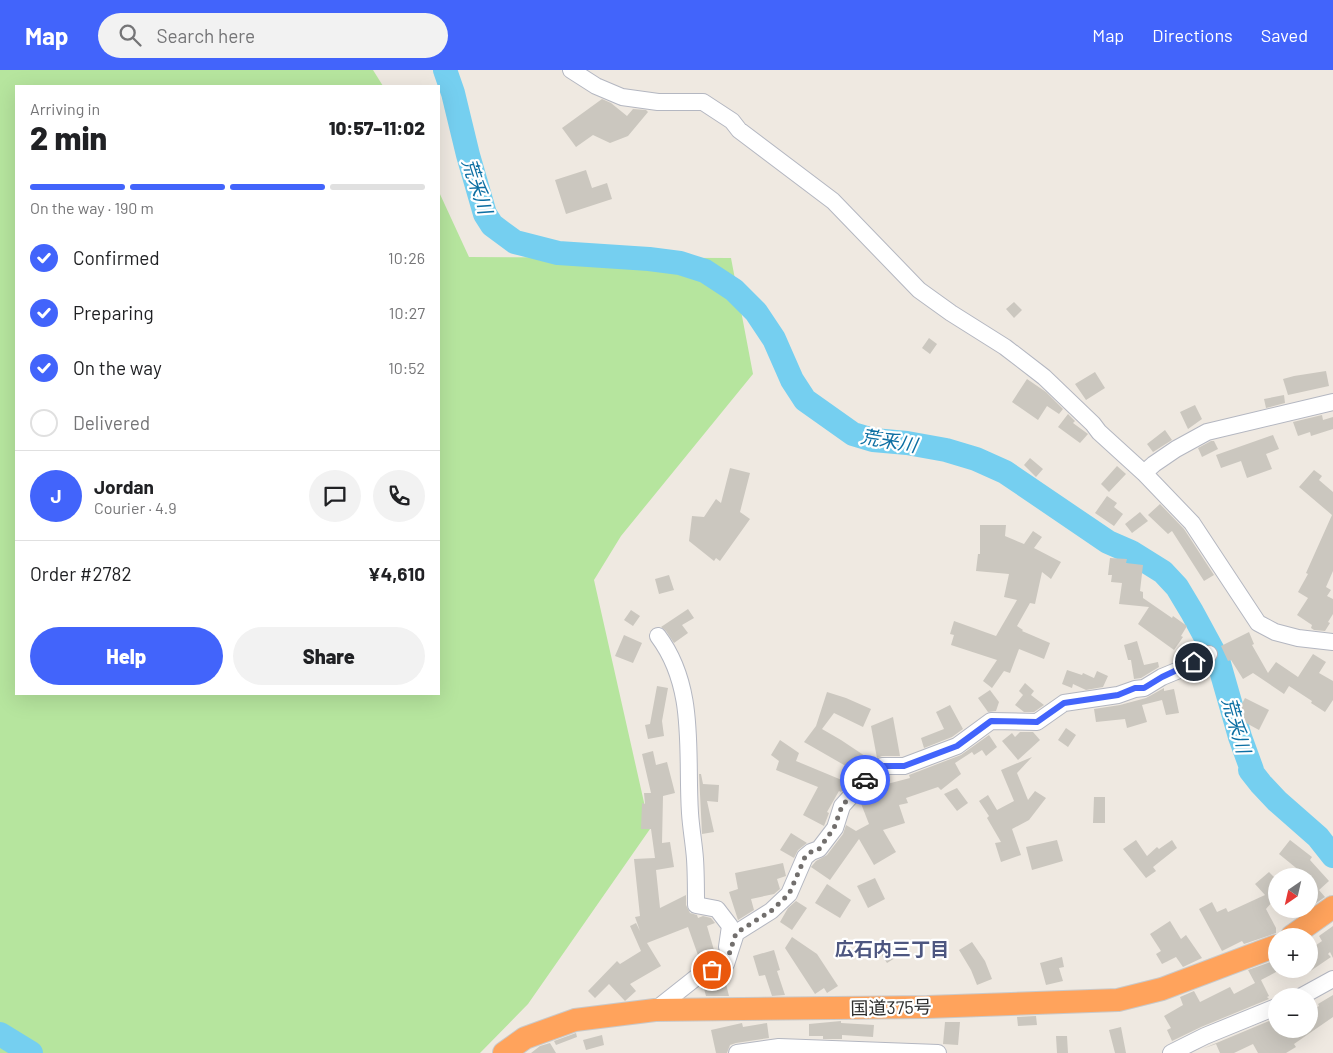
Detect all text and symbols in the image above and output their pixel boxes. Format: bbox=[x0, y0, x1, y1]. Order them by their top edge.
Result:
search box bbox=[98, 13, 448, 58]
text: Map bbox=[25, 21, 68, 50]
icon: search bbox=[116, 21, 144, 49]
text: Search here bbox=[156, 24, 255, 47]
text: Map bbox=[1092, 24, 1124, 46]
text: Directions bbox=[1152, 24, 1233, 46]
text: Saved bbox=[1261, 24, 1308, 46]
text: Arriving in bbox=[30, 99, 100, 118]
text: 10:57–11:02 bbox=[329, 116, 425, 139]
text: 2 min bbox=[30, 118, 107, 156]
water label: 荒釆川 bbox=[458, 155, 498, 219]
text: On the way · 190 m bbox=[30, 198, 154, 217]
icon: check bbox=[30, 244, 58, 272]
text: Confirmed bbox=[73, 246, 160, 269]
text: 10:26 bbox=[388, 248, 425, 267]
icon: check bbox=[30, 299, 58, 327]
text: Preparing bbox=[73, 301, 154, 324]
text: 10:27 bbox=[389, 303, 425, 322]
icon: check bbox=[30, 354, 58, 382]
text: On the way bbox=[73, 356, 162, 379]
text: 10:52 bbox=[388, 358, 425, 377]
text: Delivered bbox=[73, 411, 150, 434]
water label: 荒釆川 bbox=[859, 424, 921, 457]
button: chat bbox=[309, 470, 361, 522]
button: phone bbox=[373, 470, 425, 522]
text: Jordan bbox=[94, 475, 154, 498]
text: J bbox=[50, 484, 62, 507]
text: Courier · 4.9 bbox=[94, 498, 177, 517]
text: Order #2782 bbox=[30, 562, 132, 585]
text: ¥4,610 bbox=[368, 562, 425, 585]
button: Help bbox=[30, 627, 223, 685]
button: Share bbox=[233, 627, 425, 685]
pin bbox=[1173, 641, 1215, 683]
icon: home bbox=[1180, 648, 1208, 676]
water label: 荒釆川 bbox=[1218, 694, 1256, 757]
courier bbox=[840, 755, 890, 805]
icon: car bbox=[851, 766, 879, 794]
north arrow bbox=[1268, 868, 1318, 918]
map controls bbox=[1268, 868, 1318, 1038]
button: + bbox=[1268, 928, 1318, 978]
district label: 広石内三丁目 bbox=[835, 937, 949, 960]
pin bbox=[691, 949, 733, 991]
icon: bag bbox=[698, 956, 726, 984]
button: − bbox=[1268, 988, 1318, 1038]
street label: 国道375号 bbox=[850, 995, 932, 1019]

